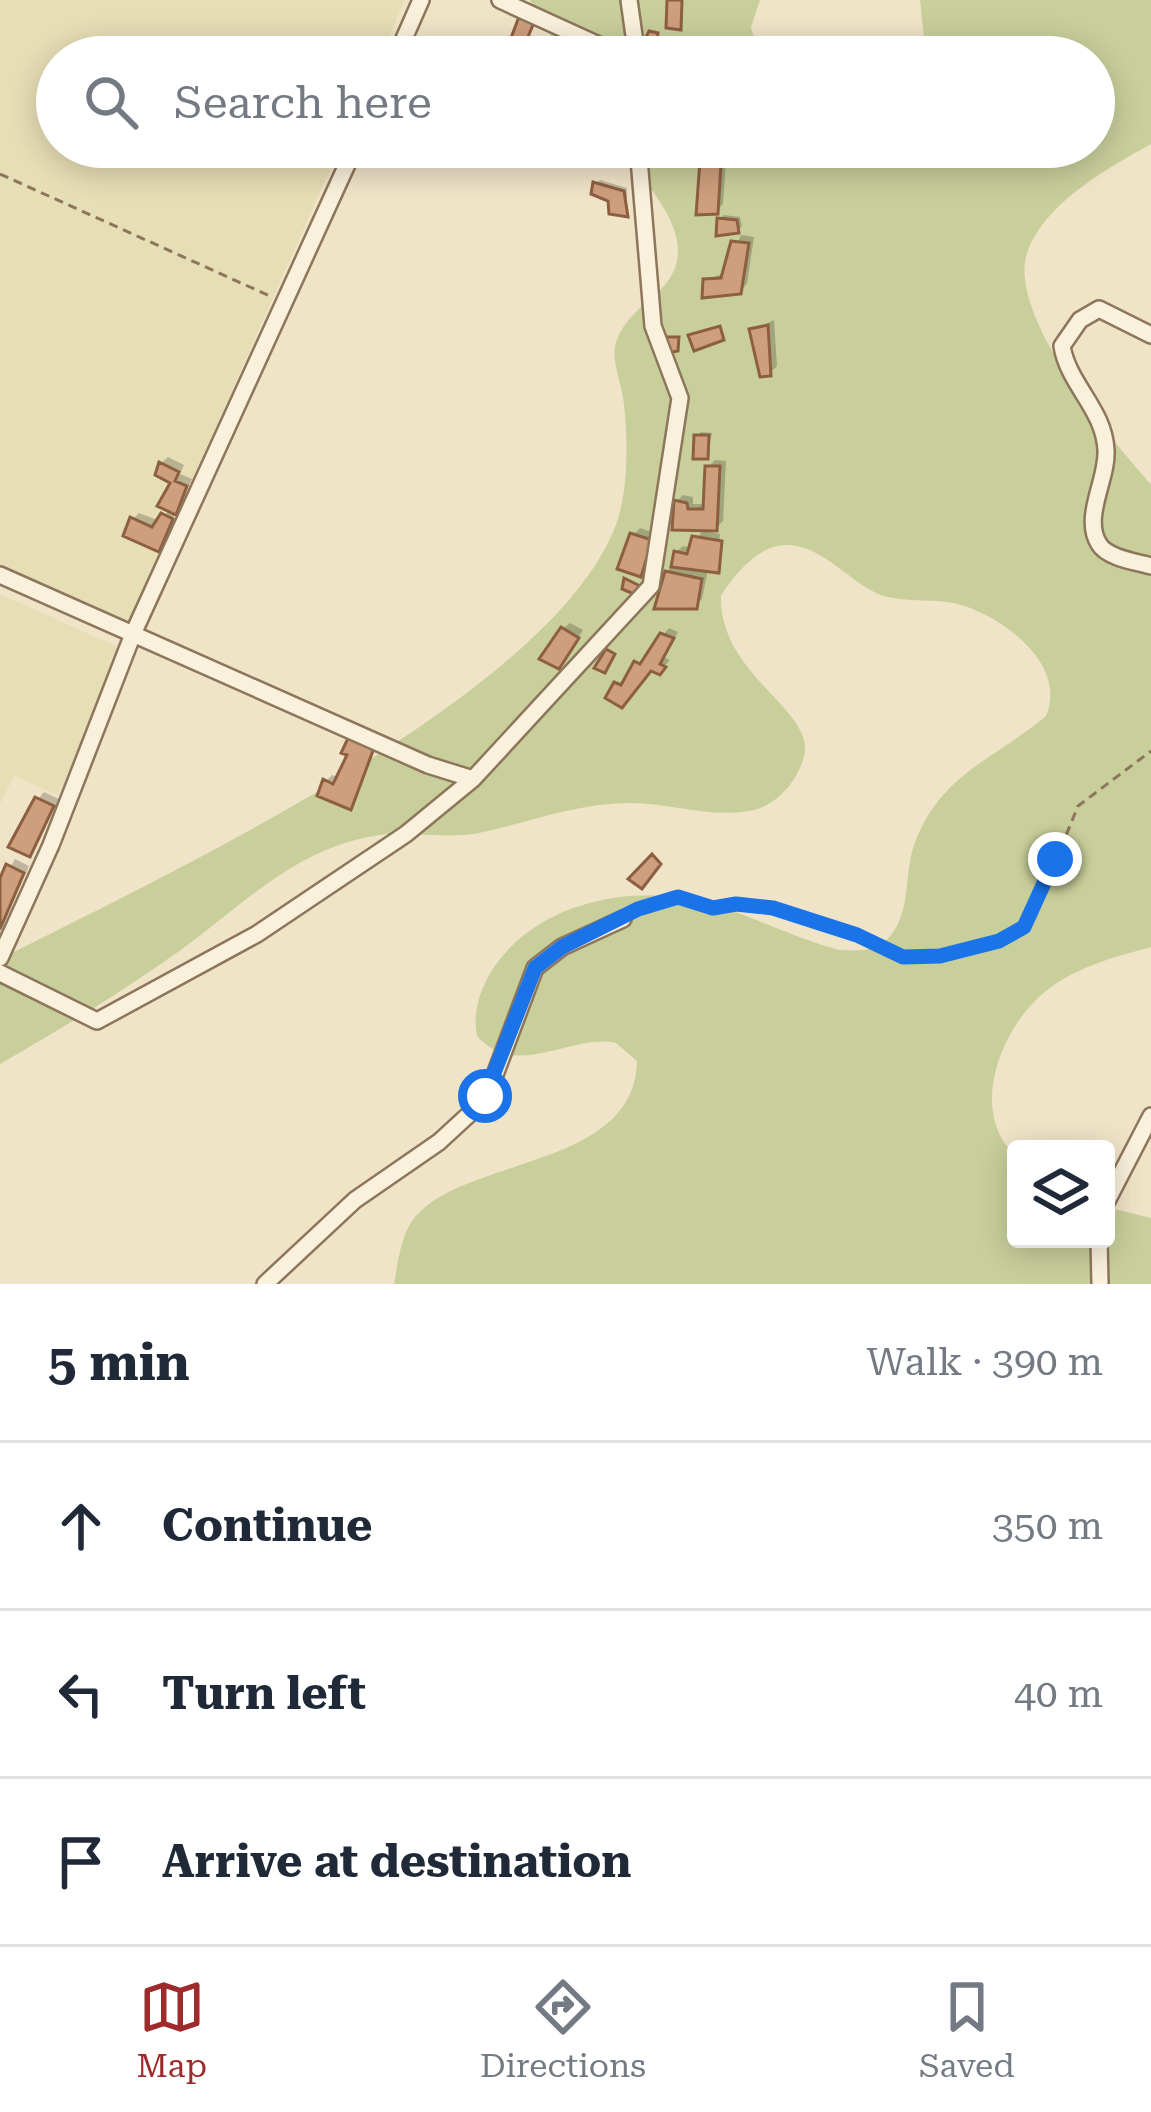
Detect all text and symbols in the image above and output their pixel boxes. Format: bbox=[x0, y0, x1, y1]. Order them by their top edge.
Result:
search box bbox=[36, 36, 1115, 168]
icon: search bbox=[78, 69, 144, 135]
text: Search here bbox=[174, 76, 432, 129]
route end bbox=[1028, 832, 1082, 886]
route start bbox=[458, 1069, 512, 1123]
map controls bbox=[1007, 1140, 1115, 1248]
button: layers bbox=[1007, 1140, 1115, 1248]
text: 5 min bbox=[48, 1333, 190, 1392]
text: Walk · 390 m bbox=[867, 1339, 1103, 1385]
icon: ahead bbox=[48, 1493, 114, 1559]
text: Continue bbox=[162, 1499, 373, 1552]
text: 350 m bbox=[992, 1503, 1103, 1549]
icon: left bbox=[48, 1661, 114, 1727]
text: Turn left bbox=[162, 1667, 366, 1720]
text: 40 m bbox=[1014, 1671, 1103, 1717]
icon: arrive bbox=[48, 1829, 114, 1895]
text: Arrive at destination bbox=[162, 1835, 631, 1888]
tab: Map bbox=[136, 1974, 207, 2085]
tab: Directions bbox=[480, 1974, 646, 2085]
tab: Saved bbox=[919, 1974, 1015, 2085]

